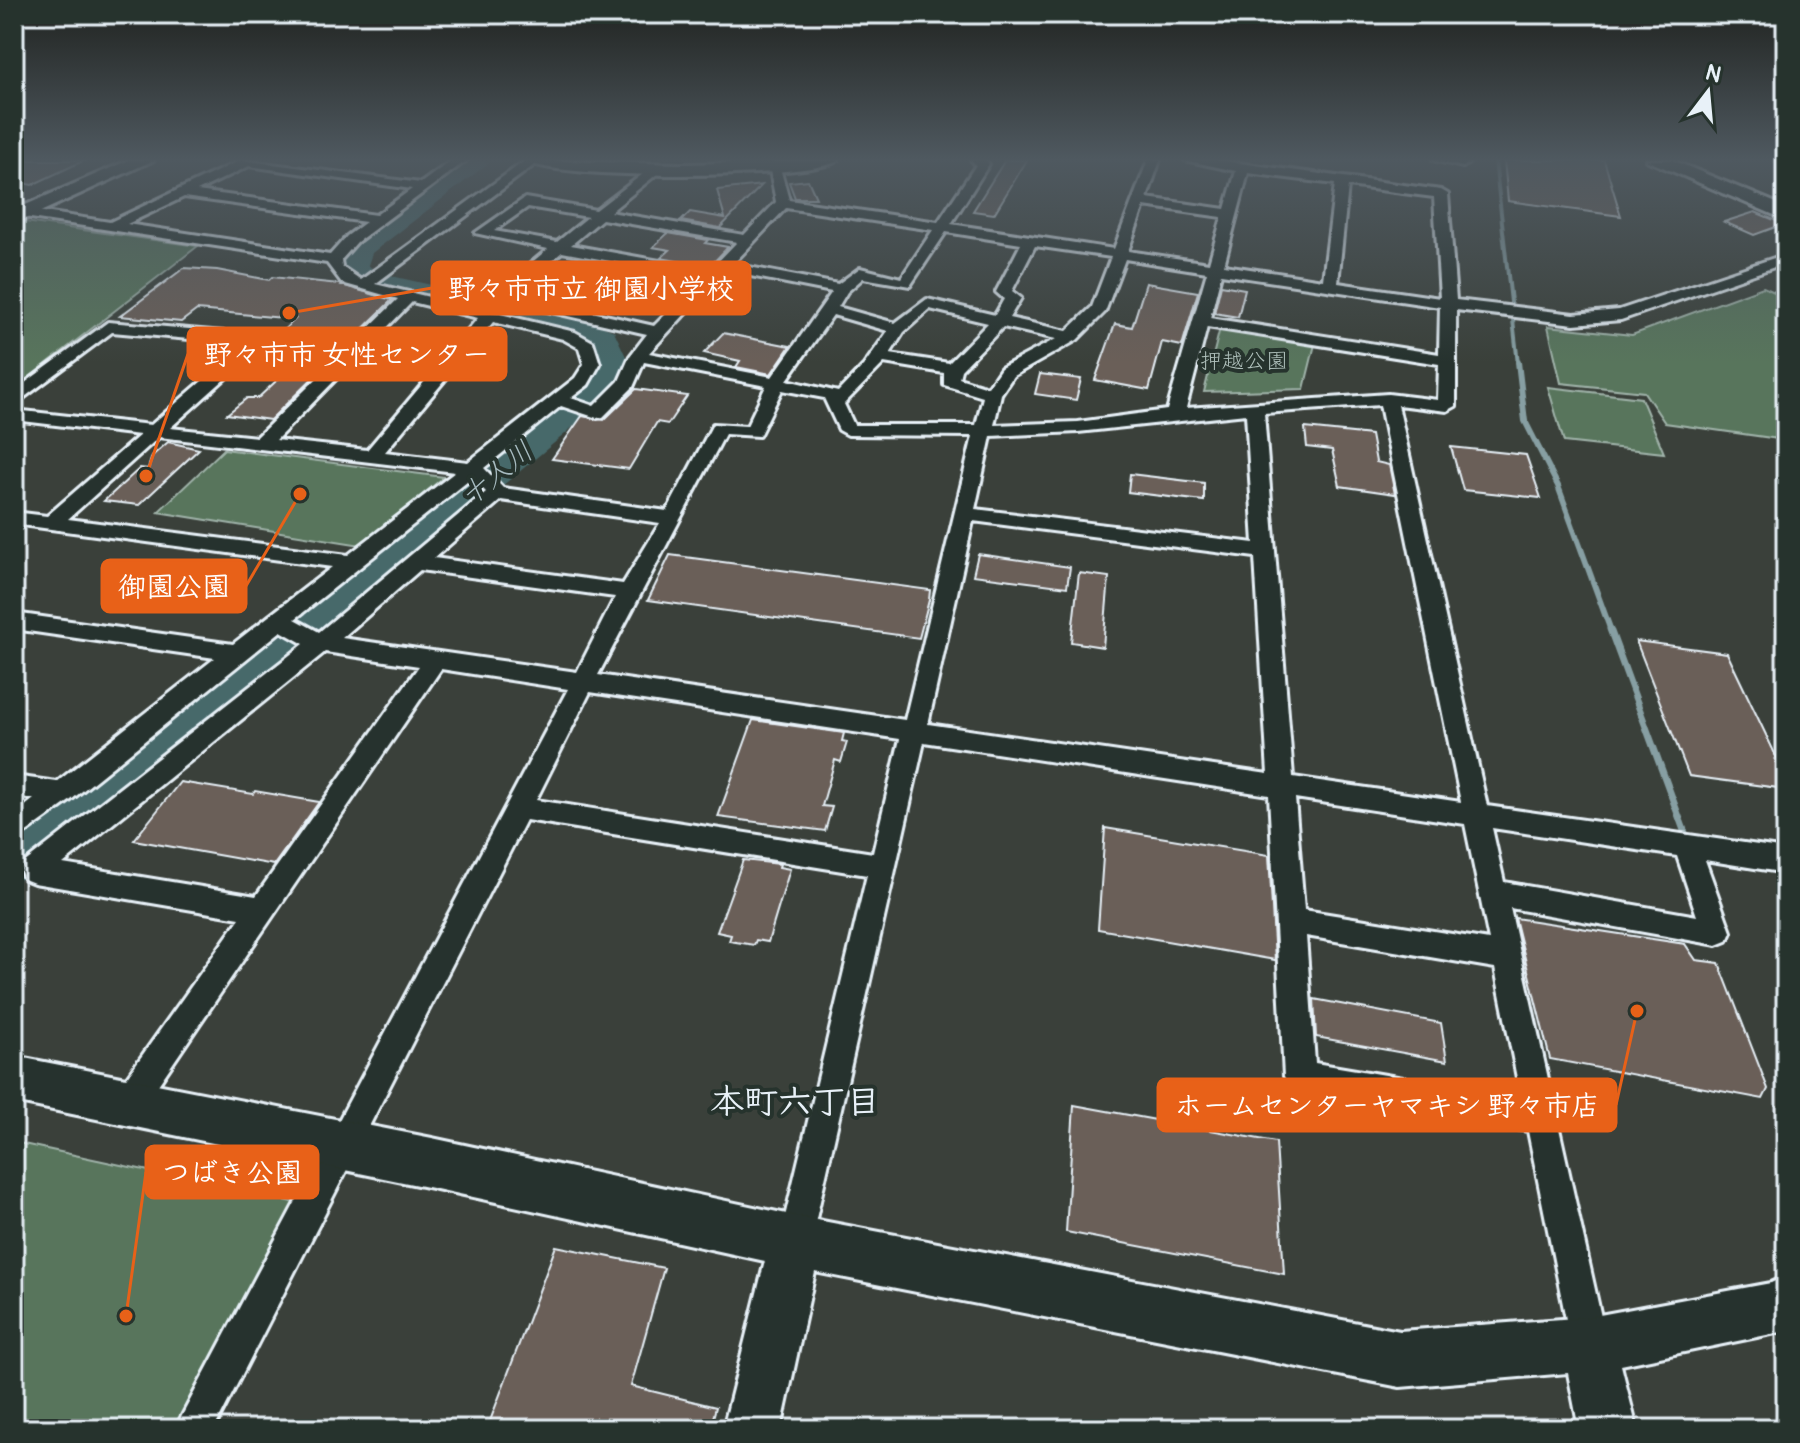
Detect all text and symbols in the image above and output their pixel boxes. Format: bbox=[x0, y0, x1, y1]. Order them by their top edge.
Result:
north arrow bbox=[1668, 52, 1748, 132]
text: N bbox=[1702, 58, 1724, 89]
callout: 野々市市立 御園小学校 bbox=[432, 262, 750, 314]
text: 野々市市立 御園小学校 bbox=[448, 272, 734, 307]
callout: 野々市市 女性センター bbox=[188, 328, 506, 380]
text: 野々市市 女性センター bbox=[204, 338, 490, 373]
park label: 押越公園 bbox=[1200, 347, 1288, 375]
water label: 十人川 bbox=[453, 434, 541, 514]
callout: 御園公園 bbox=[102, 560, 246, 612]
text: 御園公園 bbox=[118, 570, 230, 605]
callout: ホームセンターヤマキシ 野々市店 bbox=[1158, 1079, 1616, 1131]
district label: 本町六丁目 bbox=[710, 1081, 880, 1124]
text: ホームセンターヤマキシ 野々市店 bbox=[1175, 1089, 1599, 1124]
callout: つばき公園 bbox=[146, 1146, 318, 1198]
text: つばき公園 bbox=[162, 1156, 302, 1191]

